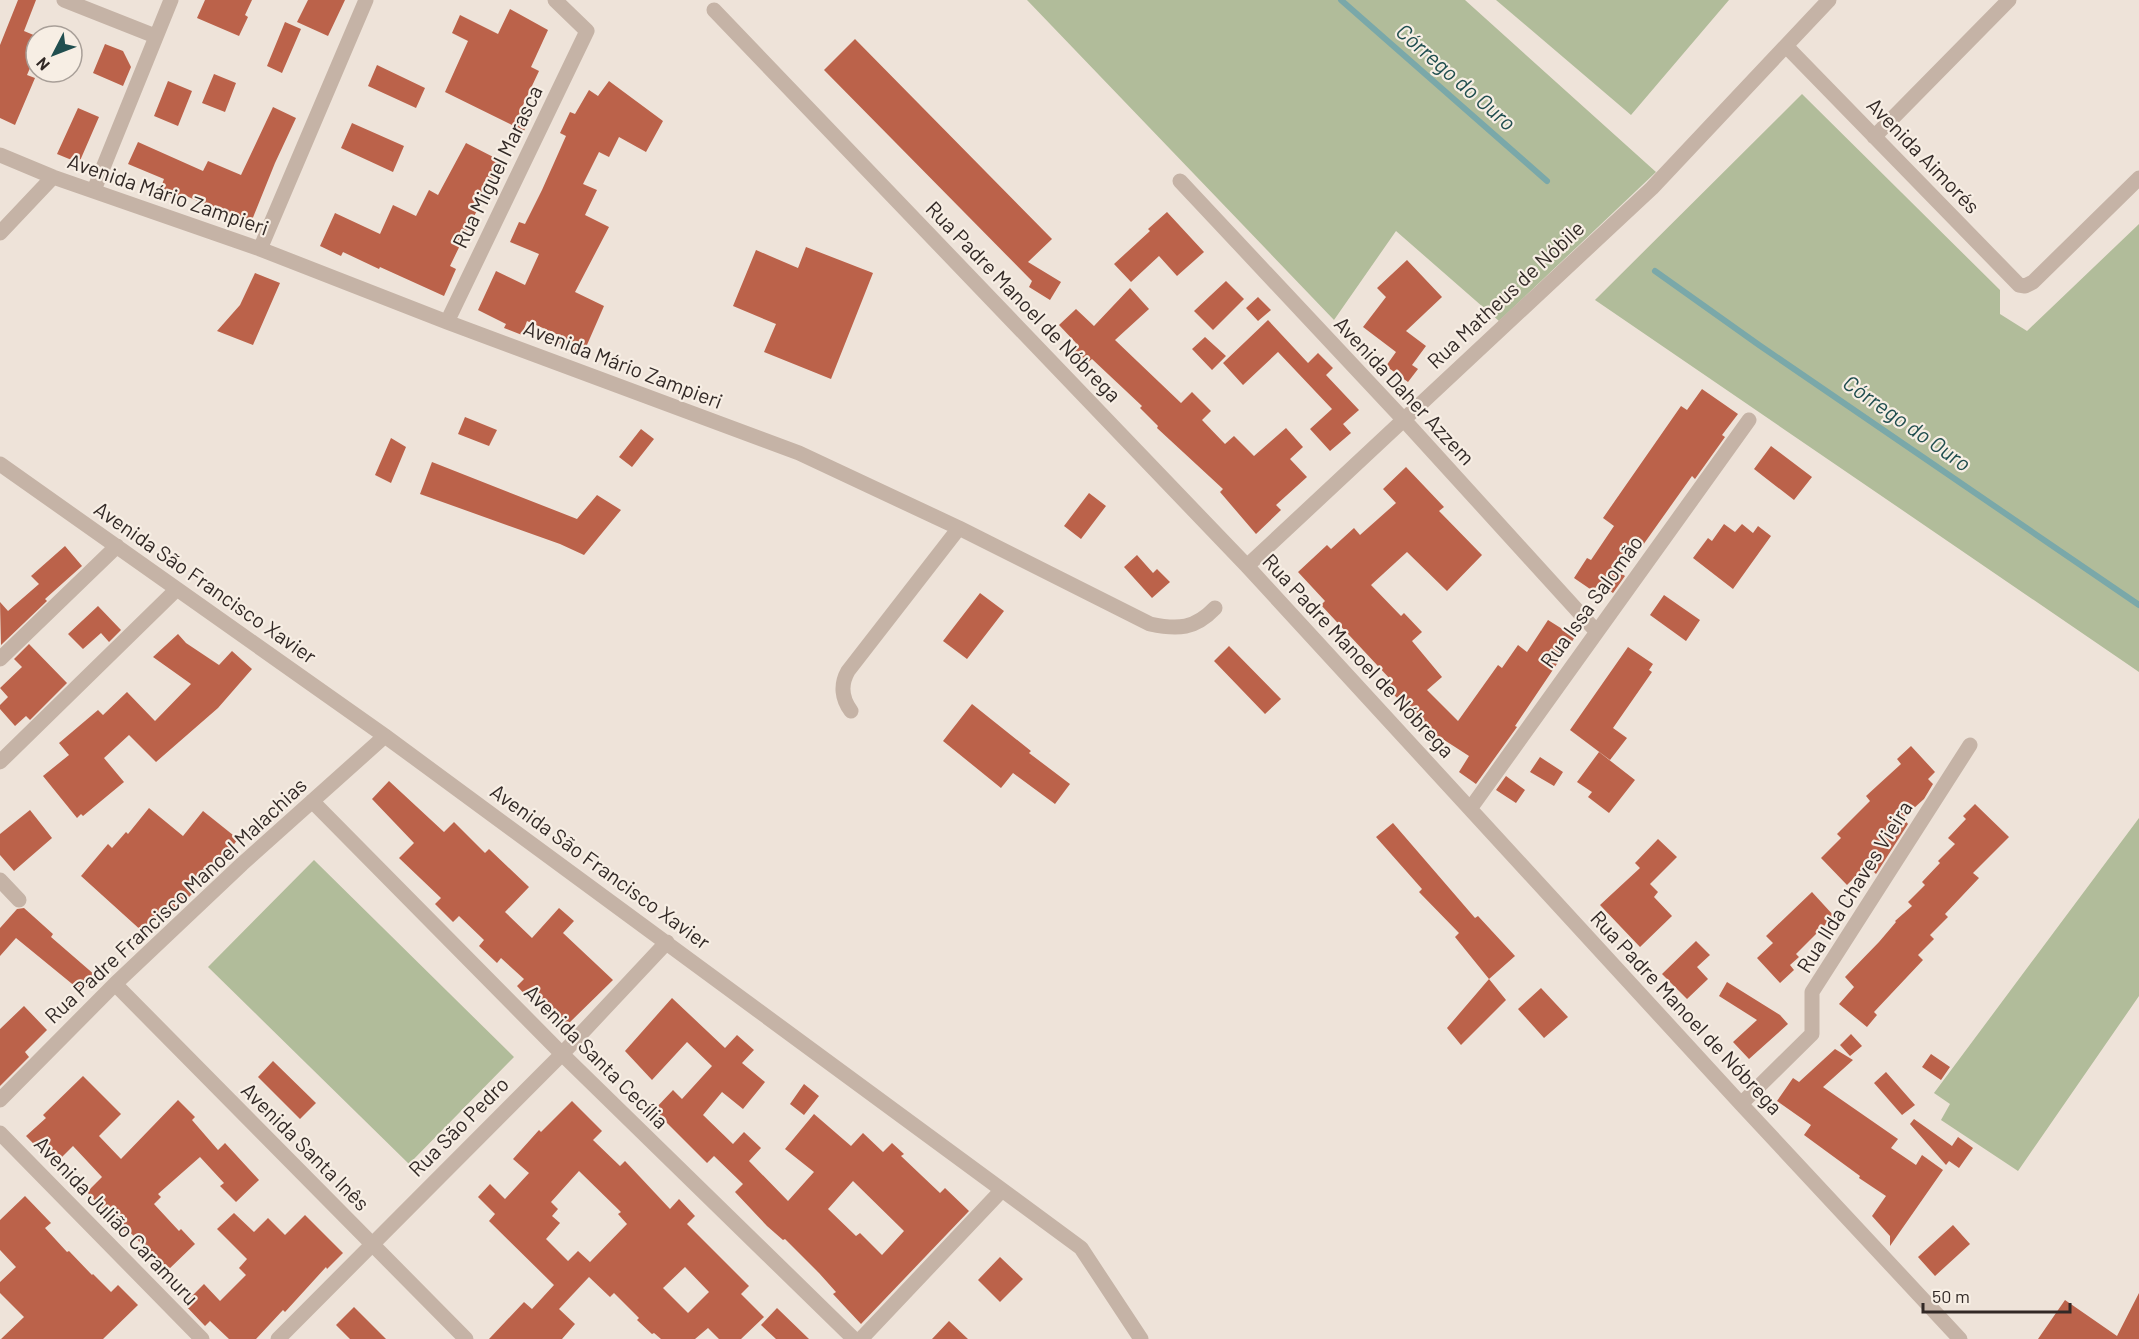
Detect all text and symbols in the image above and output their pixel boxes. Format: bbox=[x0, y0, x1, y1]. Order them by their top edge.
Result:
water label: Córrego do Ouro bbox=[1392, 17, 1522, 135]
north arrow bbox=[24, 24, 84, 84]
text: N bbox=[32, 54, 53, 75]
street label: Rua Miguel Marasca bbox=[446, 81, 547, 252]
street label: Avenida Aimorés bbox=[1862, 92, 1986, 218]
street label: Avenida Mário Zampieri bbox=[65, 147, 272, 240]
street label: Rua Padre Manoel de Nóbrega bbox=[921, 195, 1127, 407]
street label: Rua Matheus de Nóbile bbox=[1421, 215, 1589, 373]
street label: Avenida Daher Azzem bbox=[1330, 311, 1480, 469]
street label: Avenida Mário Zampieri bbox=[520, 314, 727, 413]
water label: Córrego do Ouro bbox=[1839, 369, 1976, 476]
street label: Avenida São Francisco Xavier bbox=[90, 495, 322, 668]
street label: Rua Issa Salomão bbox=[1534, 530, 1647, 672]
street label: Rua Padre Manoel de Nóbrega bbox=[1258, 548, 1460, 762]
street label: Rua Padre Francisco Manoel Malachias bbox=[39, 772, 311, 1028]
street label: Avenida São Francisco Xavier bbox=[486, 778, 716, 954]
street label: Rua Ilda Chaves Vieira bbox=[1791, 796, 1917, 977]
street label: Rua Padre Manoel de Nóbrega bbox=[1586, 905, 1788, 1119]
street label: Avenida Santa Cecília bbox=[520, 979, 674, 1133]
street label: Rua São Pedro bbox=[403, 1071, 513, 1181]
street label: Avenida Santa Inês bbox=[237, 1077, 375, 1215]
street label: Avenida Julião Caramuru bbox=[30, 1130, 204, 1310]
scale bar bbox=[1923, 1276, 2070, 1314]
text: 50 m bbox=[1932, 1285, 1970, 1307]

